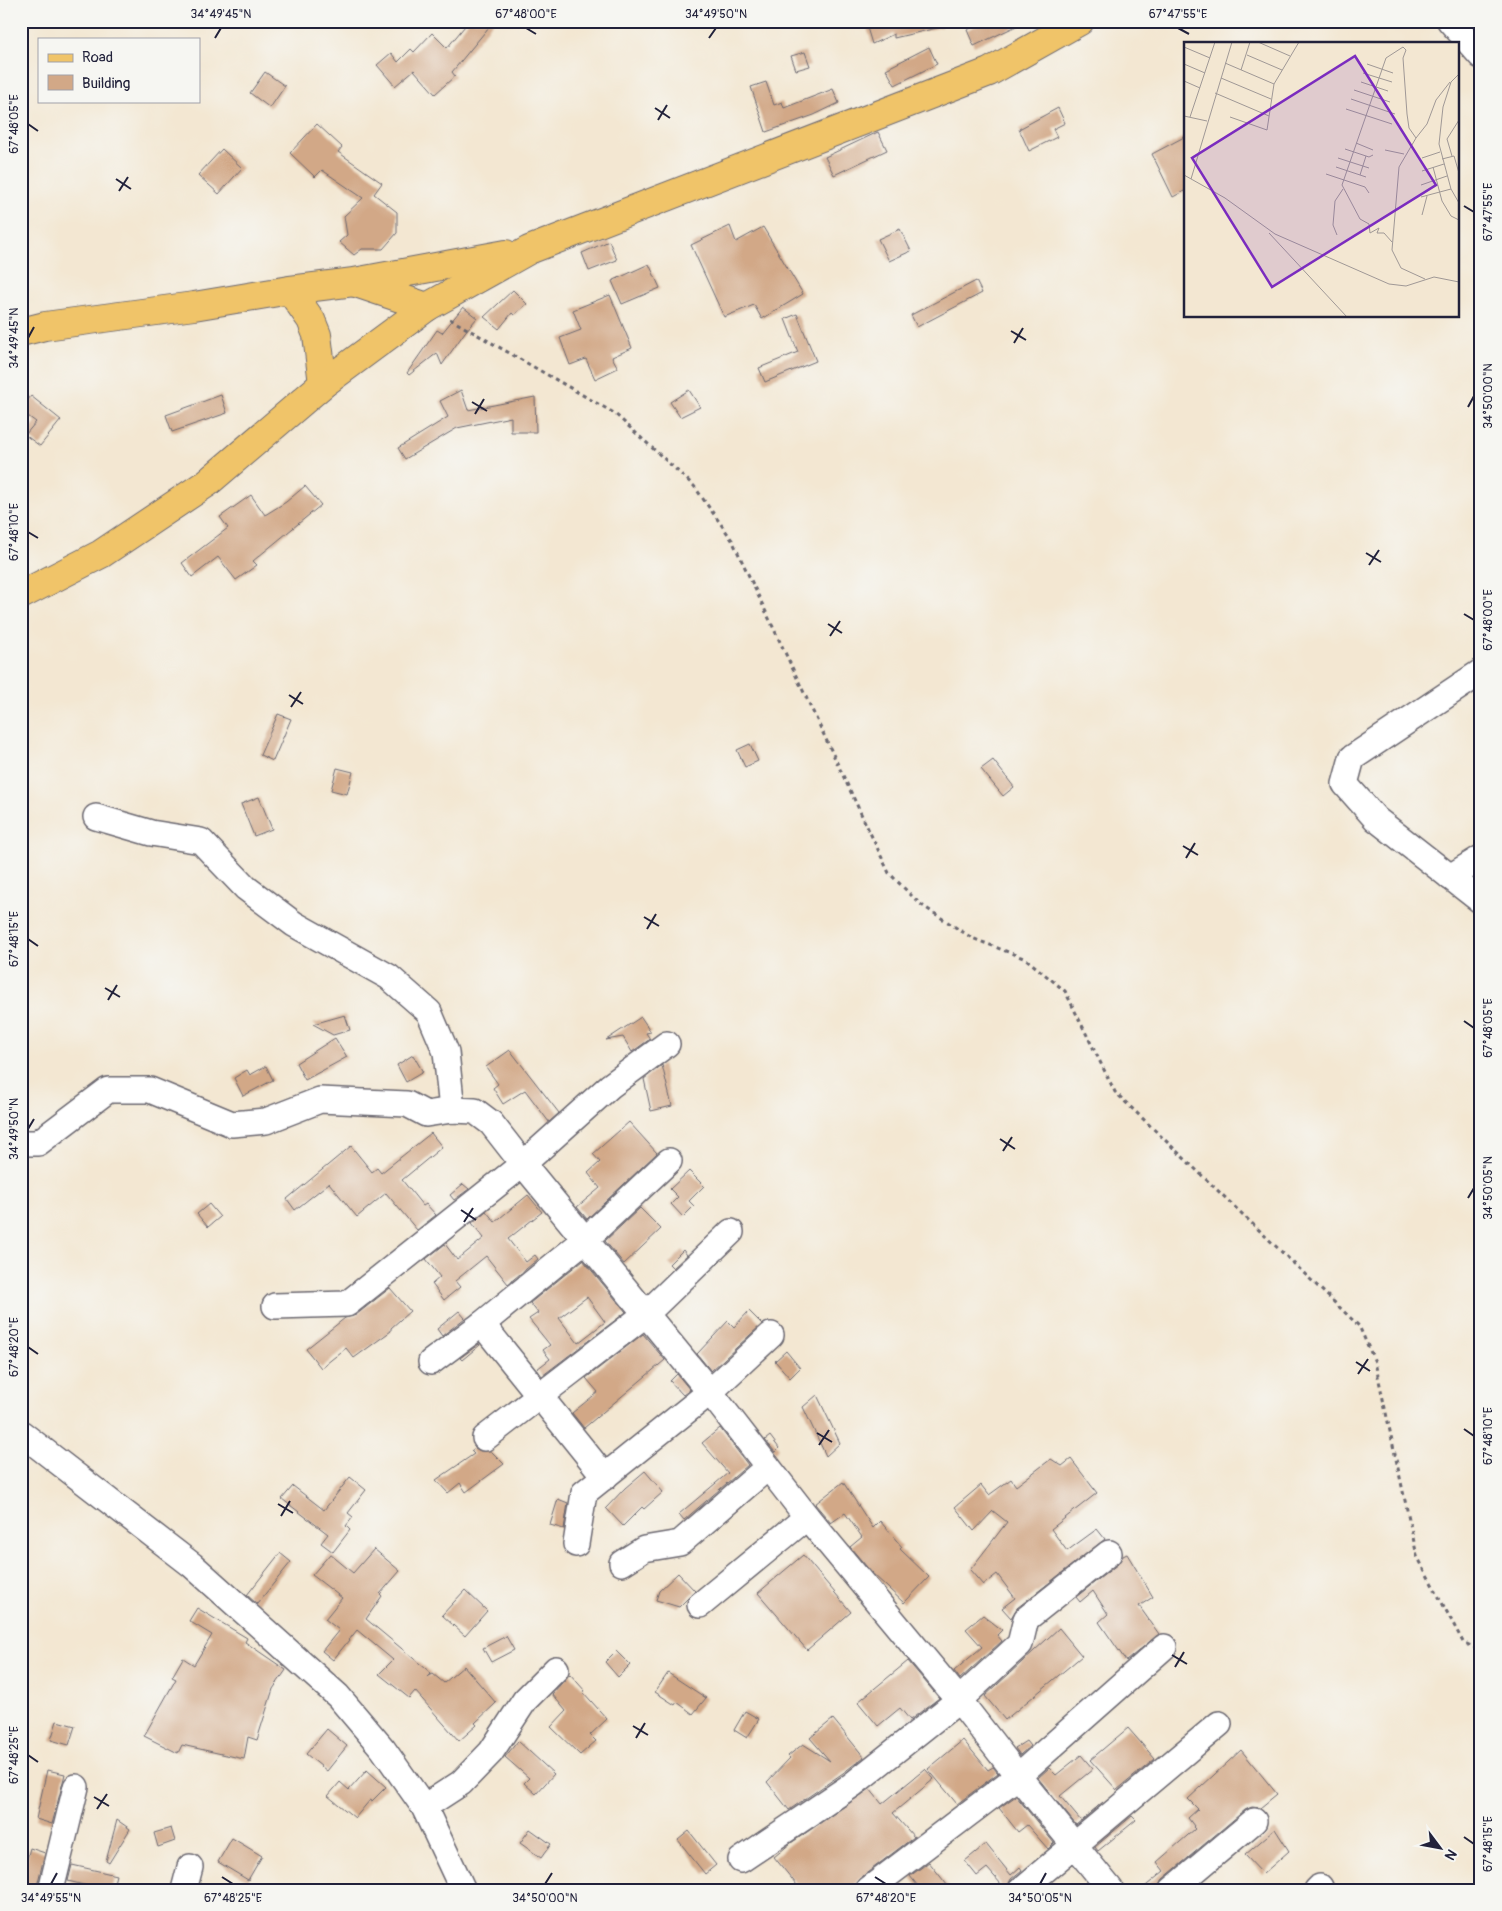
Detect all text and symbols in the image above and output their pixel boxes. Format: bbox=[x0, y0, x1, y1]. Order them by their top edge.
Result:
text: 34°49'45"N bbox=[191, 7, 251, 22]
text: 67°48'00"E bbox=[495, 7, 557, 22]
text: 34°49'50"N bbox=[685, 7, 747, 22]
text: 67°47'55"E bbox=[1149, 7, 1207, 22]
legend bbox=[38, 38, 200, 102]
inset map bbox=[1184, 42, 1460, 318]
text: Road bbox=[82, 48, 113, 67]
text: Building bbox=[82, 74, 130, 93]
text: 67°48'05"E bbox=[7, 94, 22, 154]
text: 67°47'55"E bbox=[1481, 183, 1496, 241]
text: 34°49'45"N bbox=[7, 308, 22, 368]
text: 34°50'00"N bbox=[1481, 363, 1496, 429]
text: 67°48'10"E bbox=[7, 503, 22, 561]
text: 67°48'00"E bbox=[1481, 589, 1496, 651]
text: 67°48'15"E bbox=[7, 911, 22, 967]
text: 67°48'05"E bbox=[1481, 998, 1496, 1058]
text: 34°49'50"N bbox=[7, 1098, 22, 1160]
text: 34°50'05"N bbox=[1481, 1156, 1496, 1220]
text: 67°48'20"E bbox=[7, 1317, 22, 1377]
text: 67°48'10"E bbox=[1481, 1407, 1496, 1465]
text: 67°48'25"E bbox=[7, 1726, 22, 1784]
text: 67°48'15"E bbox=[1481, 1816, 1496, 1872]
north arrow bbox=[1414, 1824, 1464, 1874]
text: N bbox=[1441, 1846, 1460, 1863]
text: 34°49'55"N bbox=[21, 1891, 81, 1906]
text: 67°48'25"E bbox=[204, 1891, 262, 1906]
text: 34°50'00"N bbox=[512, 1891, 578, 1906]
text: 67°48'20"E bbox=[856, 1891, 916, 1906]
text: 34°50'05"N bbox=[1008, 1891, 1072, 1906]

